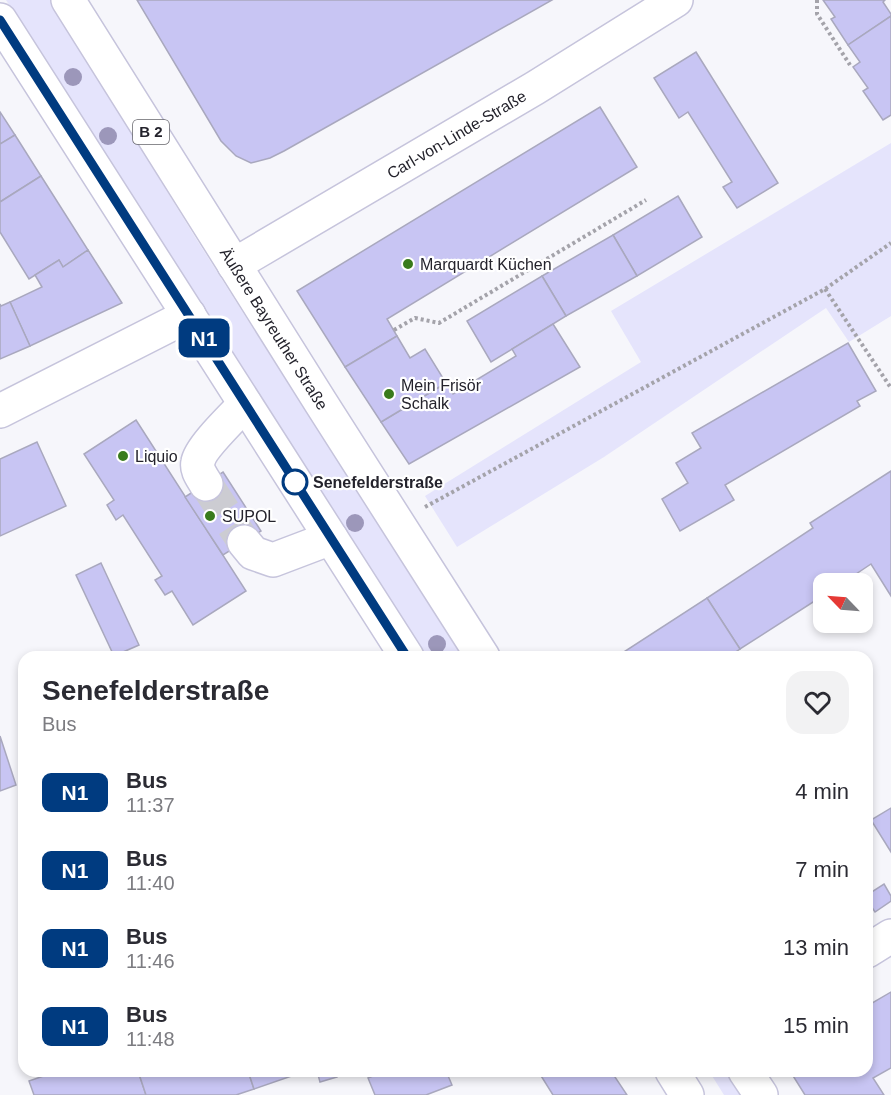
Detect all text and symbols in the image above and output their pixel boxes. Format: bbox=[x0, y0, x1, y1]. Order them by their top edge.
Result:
street label: Carl-von-Linde-Straße bbox=[384, 87, 529, 182]
road number: B 2 bbox=[133, 120, 169, 144]
street label: Äußere Bayreuther Straße bbox=[217, 245, 331, 413]
place label: Marquardt Küchen bbox=[420, 256, 552, 273]
marker: Marquardt Küchen bbox=[401, 257, 415, 271]
line badge: N1 bbox=[177, 318, 231, 358]
text: N1 bbox=[191, 327, 217, 350]
place label: Mein Frisör Schalk bbox=[401, 377, 482, 412]
marker: Mein Frisör Schalk bbox=[382, 387, 396, 401]
place label: Liquio bbox=[135, 448, 178, 465]
marker: Liquio bbox=[116, 449, 130, 463]
marker: Senefelderstraße bbox=[282, 469, 308, 495]
place label: Senefelderstraße bbox=[313, 474, 443, 491]
place label: SUPOL bbox=[222, 508, 276, 525]
marker: SUPOL bbox=[203, 509, 217, 523]
north arrow bbox=[813, 573, 873, 633]
map controls bbox=[813, 573, 873, 633]
button: heart bbox=[786, 671, 849, 734]
text: Senefelderstraße bbox=[42, 675, 269, 706]
text: Bus bbox=[42, 713, 76, 735]
text: Bus bbox=[126, 768, 168, 793]
text: 4 min bbox=[795, 779, 849, 804]
text: N1 bbox=[62, 781, 88, 804]
text: 11:37 bbox=[126, 794, 175, 816]
text: Bus bbox=[126, 846, 168, 871]
text: 7 min bbox=[795, 857, 849, 882]
text: N1 bbox=[62, 859, 88, 882]
text: 11:40 bbox=[126, 872, 175, 894]
text: Bus bbox=[126, 924, 168, 949]
text: 13 min bbox=[783, 935, 849, 960]
text: N1 bbox=[62, 937, 88, 960]
text: 11:46 bbox=[126, 950, 175, 972]
text: Bus bbox=[126, 1002, 168, 1027]
text: 15 min bbox=[783, 1013, 849, 1038]
text: N1 bbox=[62, 1015, 88, 1038]
text: 11:48 bbox=[126, 1028, 175, 1050]

